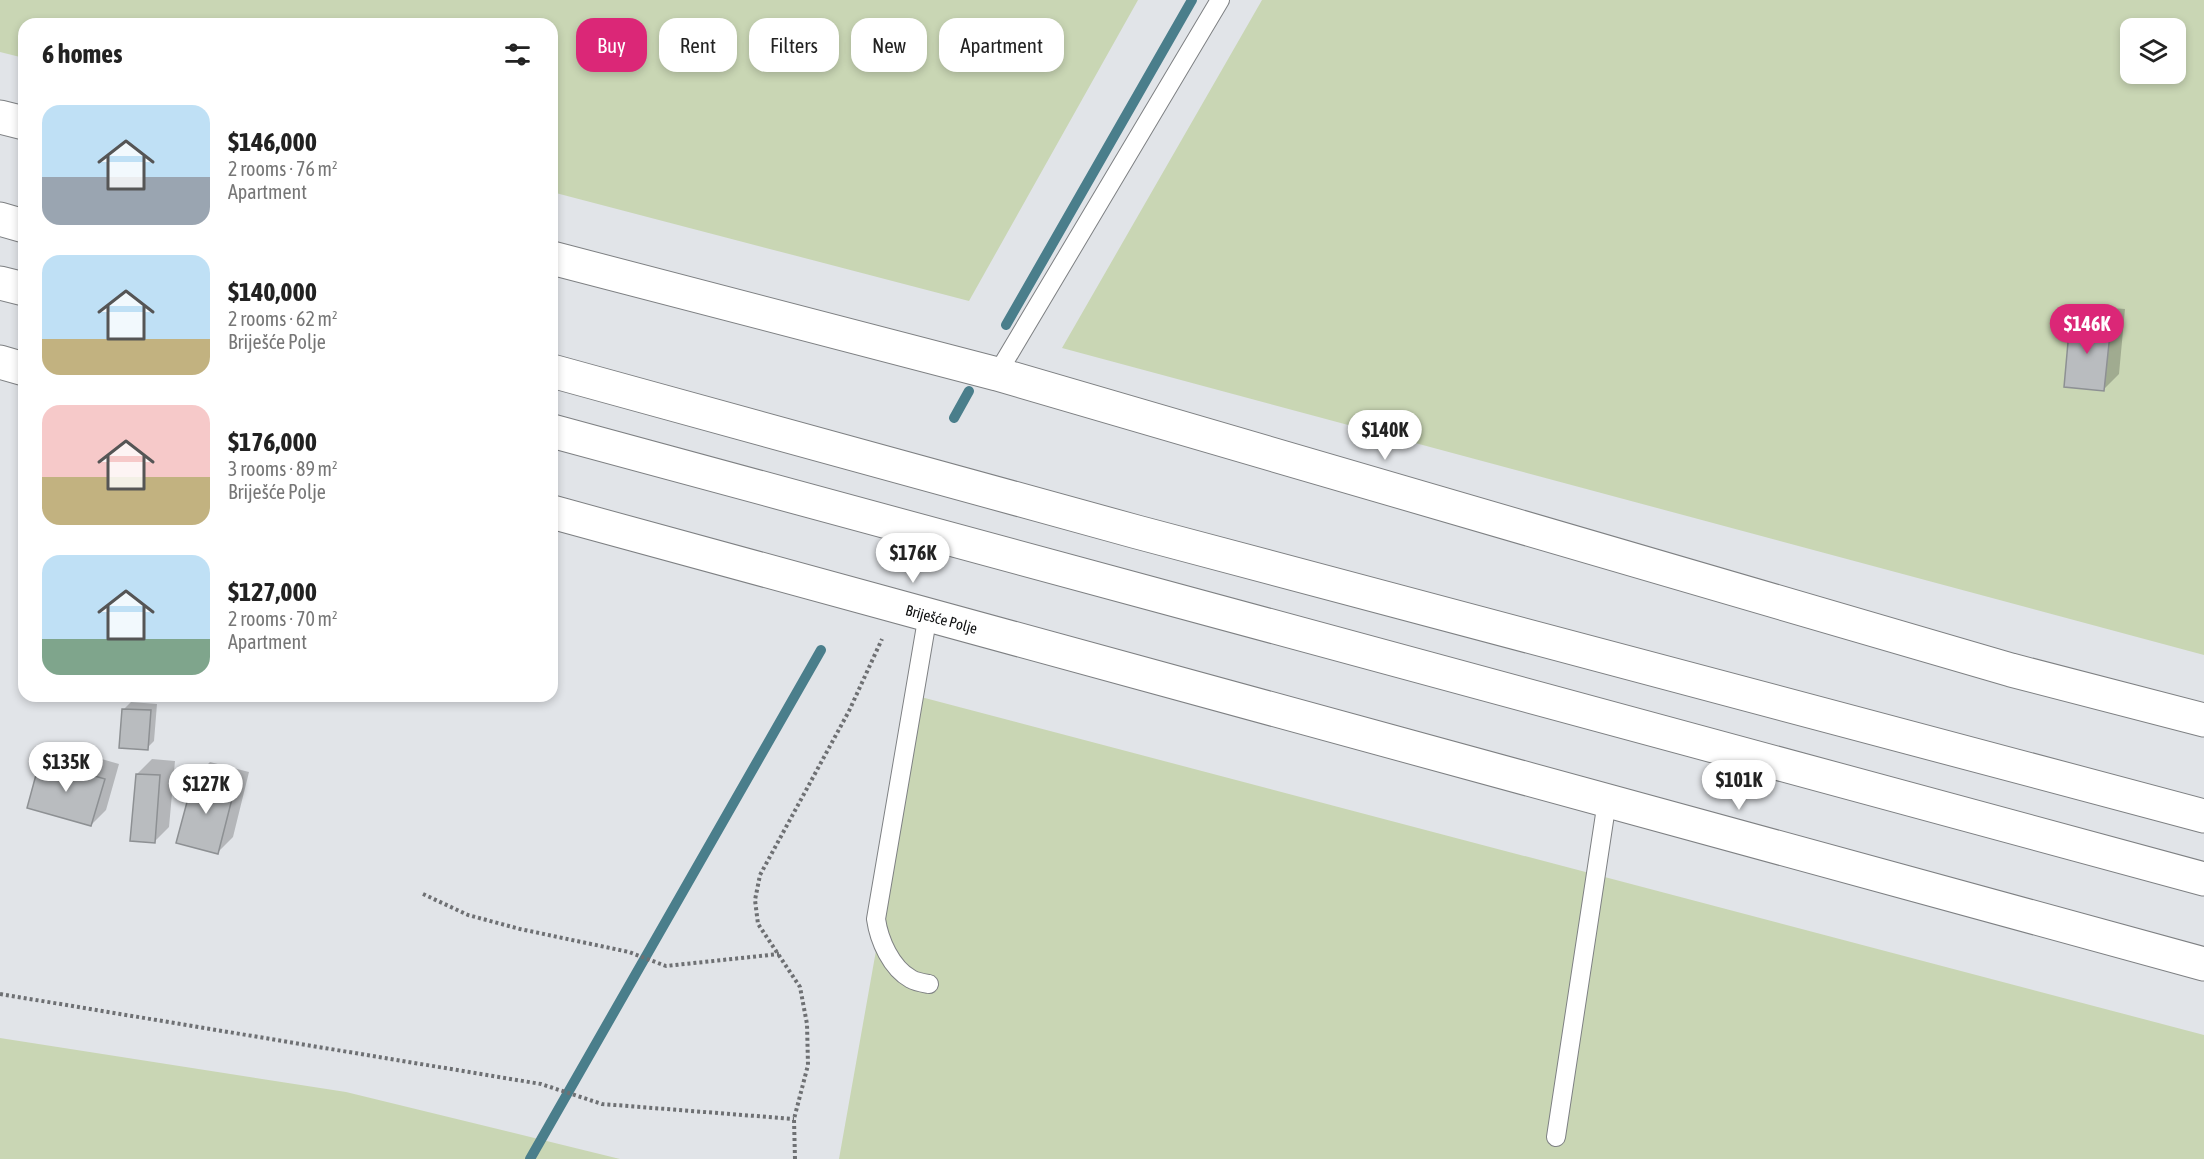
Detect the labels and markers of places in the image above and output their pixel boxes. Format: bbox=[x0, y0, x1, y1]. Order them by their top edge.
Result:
pin: $146K bbox=[2045, 304, 2129, 355]
pin: $140K bbox=[1343, 410, 1427, 461]
pin: $176K bbox=[871, 533, 955, 584]
pin: $135K bbox=[24, 742, 108, 793]
pin: $101K bbox=[1697, 760, 1781, 811]
pin: $127K bbox=[164, 764, 248, 815]

